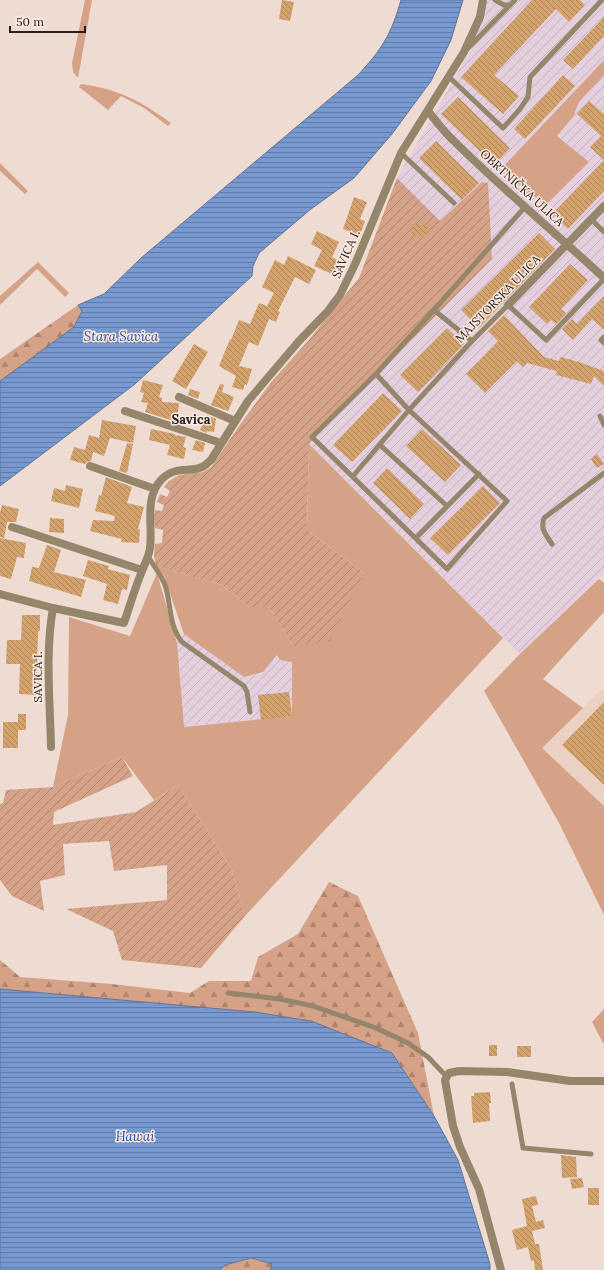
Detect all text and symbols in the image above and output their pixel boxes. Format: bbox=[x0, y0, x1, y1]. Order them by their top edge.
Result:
scale bar bbox=[10, 8, 85, 34]
text: 50 m bbox=[16, 14, 44, 29]
street label: OBRTNIČKA ULICA bbox=[477, 146, 568, 230]
street label: SAVICA I. bbox=[328, 227, 363, 280]
street label: MAJSTORSKA ULICA bbox=[452, 251, 544, 346]
water label: Stara Savica bbox=[84, 328, 159, 345]
district label: Savica bbox=[171, 411, 211, 428]
street label: SAVICA I. bbox=[30, 651, 45, 703]
water label: Hawai bbox=[116, 1128, 155, 1145]

